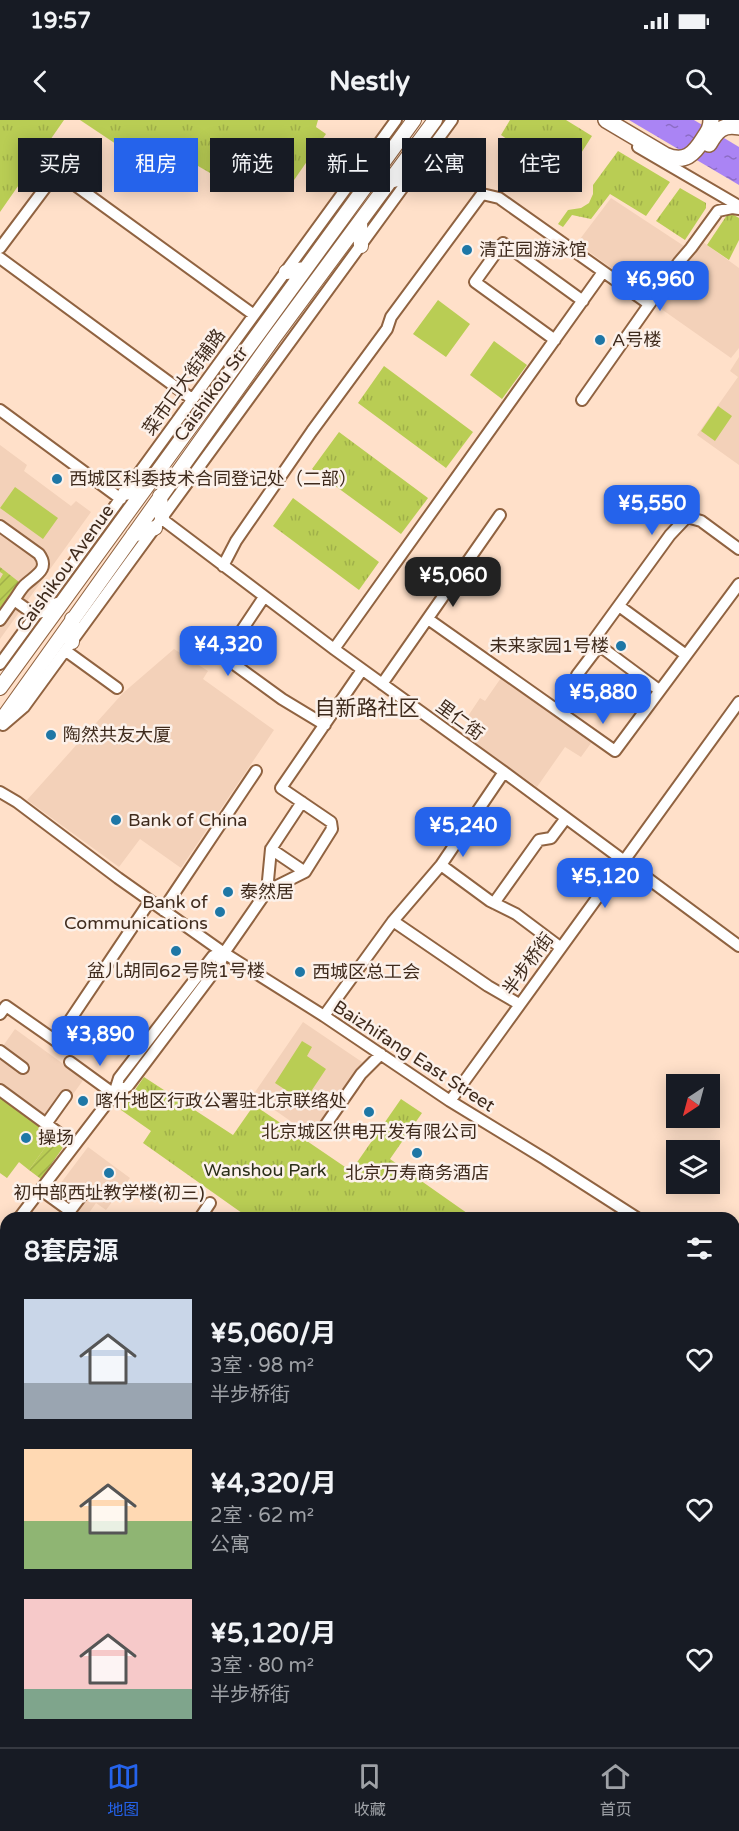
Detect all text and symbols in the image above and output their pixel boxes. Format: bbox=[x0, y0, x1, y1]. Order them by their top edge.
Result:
text: 19:57 bbox=[30, 8, 91, 34]
icon: back bbox=[24, 65, 57, 98]
text: Nestly bbox=[329, 65, 410, 98]
icon: search bbox=[682, 65, 715, 98]
chip: 买房 bbox=[18, 138, 102, 192]
chip: 租房 bbox=[114, 138, 198, 192]
chip: 筛选 bbox=[210, 138, 294, 192]
chip: 新上 bbox=[306, 138, 390, 192]
chip: 公寓 bbox=[402, 138, 486, 192]
chip: 住宅 bbox=[498, 138, 582, 192]
place label: 清芷园游泳馆 bbox=[479, 239, 587, 261]
marker: 清芷园游泳馆 bbox=[460, 243, 474, 257]
pin: ¥6,960 bbox=[611, 261, 709, 312]
text: ¥6,960 bbox=[626, 268, 694, 292]
street label: 菜市口大街辅路 bbox=[138, 325, 230, 439]
place label: A号楼 bbox=[612, 329, 661, 351]
marker: A号楼 bbox=[593, 333, 607, 347]
street label: Caishikou Str bbox=[169, 342, 253, 446]
place label: 西城区科委技术合同登记处（二部） bbox=[69, 468, 357, 490]
marker: 西城区科委技术合同登记处（二部） bbox=[50, 472, 64, 486]
pin: ¥5,550 bbox=[603, 485, 701, 536]
text: ¥5,550 bbox=[618, 492, 686, 516]
street label: Caishikou Avenue bbox=[11, 500, 119, 636]
pin: ¥5,060 bbox=[404, 557, 502, 608]
text: ¥5,060 bbox=[419, 564, 487, 588]
pin: ¥4,320 bbox=[179, 626, 277, 677]
text: ¥4,320 bbox=[194, 633, 262, 657]
place label: 未来家园1号楼 bbox=[490, 635, 609, 657]
marker: 未来家园1号楼 bbox=[614, 639, 628, 653]
pin: ¥5,880 bbox=[554, 674, 652, 725]
text: ¥5,880 bbox=[569, 681, 637, 705]
street label: 里仁街 bbox=[432, 695, 488, 745]
district label: 自新路社区 bbox=[315, 696, 420, 721]
place label: 陶然共友大厦 bbox=[63, 724, 171, 746]
marker: 陶然共友大厦 bbox=[44, 728, 58, 742]
pin: ¥5,240 bbox=[414, 807, 512, 858]
place label: Bank of China bbox=[128, 809, 247, 831]
marker: Bank of China bbox=[109, 813, 123, 827]
text: ¥5,240 bbox=[429, 814, 497, 838]
pin: ¥5,120 bbox=[556, 858, 654, 909]
text: ¥5,120 bbox=[571, 865, 639, 889]
place label: 泰然居 bbox=[240, 881, 294, 903]
marker: 泰然居 bbox=[221, 885, 235, 899]
place label: Bank of Communications bbox=[64, 891, 208, 934]
marker: Bank of Communications bbox=[213, 905, 227, 919]
street label: 半步桥街 bbox=[498, 928, 558, 1000]
marker: 盆儿胡同62号院1号楼 bbox=[169, 944, 183, 958]
place label: 盆儿胡同62号院1号楼 bbox=[87, 960, 265, 982]
place label: 西城区总工会 bbox=[312, 961, 420, 983]
marker: 西城区总工会 bbox=[293, 965, 307, 979]
street label: Baizhifang East Street bbox=[329, 996, 499, 1117]
pin: ¥3,890 bbox=[51, 1016, 149, 1067]
text: ¥3,890 bbox=[66, 1023, 134, 1047]
north arrow bbox=[666, 1074, 720, 1128]
map controls bbox=[666, 1074, 720, 1194]
place label: 喀什地区行政公署驻北京联络处 bbox=[95, 1090, 347, 1112]
marker: 喀什地区行政公署驻北京联络处 bbox=[76, 1094, 90, 1108]
marker: 北京城区供电开发有限公司 bbox=[362, 1105, 376, 1119]
place label: 北京城区供电开发有限公司 bbox=[261, 1121, 477, 1143]
place label: 操场 bbox=[38, 1127, 74, 1149]
marker: 操场 bbox=[19, 1131, 33, 1145]
button: layers bbox=[666, 1140, 720, 1194]
marker: 北京万寿商务酒店 bbox=[410, 1146, 424, 1160]
park label: Wanshou Park bbox=[203, 1159, 327, 1181]
place label: 北京万寿商务酒店 bbox=[345, 1162, 489, 1184]
marker: 初中部西址教学楼(初三) bbox=[102, 1166, 116, 1180]
place label: 初中部西址教学楼(初三) bbox=[13, 1182, 205, 1204]
icon: filters bbox=[683, 1232, 716, 1265]
text: 8套房源 bbox=[24, 1236, 118, 1267]
text: ¥5,060/月 bbox=[210, 1318, 336, 1349]
icon: home bbox=[72, 1323, 144, 1395]
icon: heart bbox=[683, 1343, 716, 1376]
text: 3室 · 98 m² bbox=[210, 1354, 314, 1378]
text: 半步桥街 bbox=[210, 1383, 290, 1407]
text: ¥4,320/月 bbox=[210, 1468, 337, 1499]
icon: home bbox=[72, 1473, 144, 1545]
icon: heart bbox=[683, 1493, 716, 1526]
text: 2室 · 62 m² bbox=[210, 1504, 314, 1528]
text: 公寓 bbox=[210, 1533, 250, 1557]
text: ¥5,120/月 bbox=[210, 1618, 336, 1649]
icon: home bbox=[72, 1623, 144, 1695]
icon: heart bbox=[683, 1643, 716, 1676]
text: 3室 · 80 m² bbox=[210, 1654, 314, 1678]
text: 半步桥街 bbox=[210, 1683, 290, 1707]
tab: 地图 bbox=[107, 1760, 140, 1820]
tab: 收藏 bbox=[353, 1760, 386, 1820]
tab: 首页 bbox=[599, 1760, 632, 1820]

